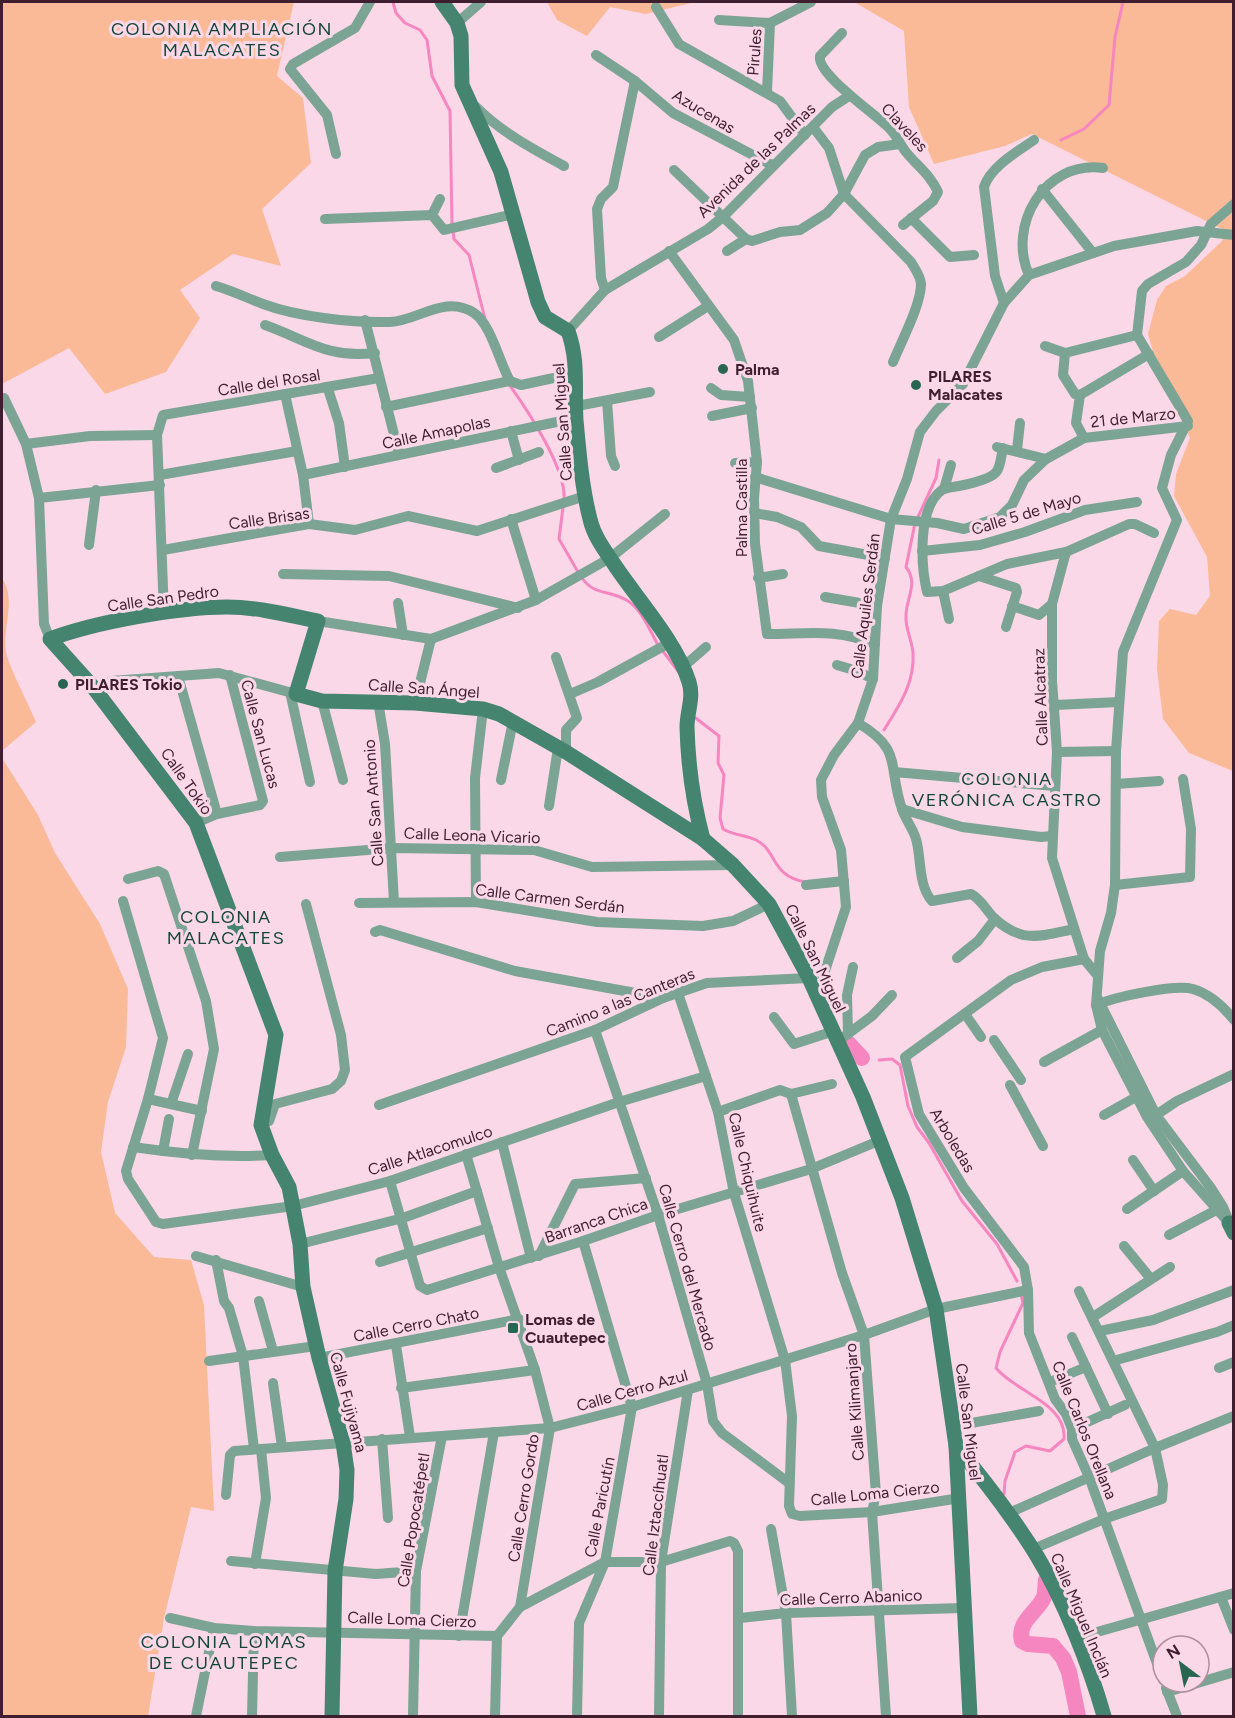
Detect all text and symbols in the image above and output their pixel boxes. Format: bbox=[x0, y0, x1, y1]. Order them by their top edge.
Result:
district label: COLONIA AMPLIACIÓN MALACATES bbox=[111, 18, 333, 61]
street label: Pirules bbox=[743, 28, 766, 76]
street label: Azucenas bbox=[669, 85, 738, 137]
street label: Avenida de las Palmas bbox=[693, 99, 819, 222]
street label: Claveles bbox=[877, 99, 932, 156]
place label: Palma bbox=[735, 360, 779, 379]
street label: Calle San Miguel bbox=[549, 362, 576, 482]
marker: Palma bbox=[716, 362, 730, 376]
street label: Calle del Rosal bbox=[217, 365, 322, 400]
place label: PILARES Malacates bbox=[928, 367, 1003, 404]
marker: PILARES Malacates bbox=[909, 378, 923, 392]
street label: 21 de Marzo bbox=[1089, 404, 1177, 431]
street label: Calle Amapolas bbox=[380, 412, 492, 453]
street label: Palma Castilla bbox=[732, 459, 751, 557]
street label: Calle 5 de Mayo bbox=[969, 488, 1083, 539]
street label: Calle Brisas bbox=[227, 503, 311, 534]
street label: Calle Aquiles Serdán bbox=[847, 532, 884, 680]
street label: Calle San Pedro bbox=[106, 581, 220, 616]
street label: Calle Alcatraz bbox=[1029, 648, 1052, 746]
place label: PILARES Tokio bbox=[75, 675, 182, 694]
street label: Calle San Ángel bbox=[368, 675, 480, 702]
marker: PILARES Tokio bbox=[56, 677, 70, 691]
street label: Calle San Lucas bbox=[237, 678, 284, 791]
street label: Calle San Antonio bbox=[360, 739, 387, 867]
street label: Calle Tokio bbox=[157, 744, 217, 818]
district label: COLONIA VERÓNICA CASTRO bbox=[912, 768, 1102, 811]
street label: Calle Leona Vicario bbox=[403, 824, 541, 847]
street label: Calle Carmen Serdán bbox=[474, 880, 626, 917]
street label: Calle San Miguel bbox=[781, 901, 850, 1015]
district label: COLONIA MALACATES bbox=[167, 906, 285, 949]
street label: Camino a las Canteras bbox=[543, 964, 697, 1041]
street label: Arboledas bbox=[926, 1104, 979, 1176]
street label: Calle Chiquihuite bbox=[725, 1111, 771, 1234]
street label: Calle Atlacomulco bbox=[365, 1121, 495, 1180]
street label: Calle Cerro del Mercado bbox=[655, 1182, 720, 1353]
street label: Barranca Chica bbox=[542, 1194, 650, 1247]
street label: Calle Cerro Chato bbox=[352, 1303, 481, 1346]
place label: Lomas de Cuautepec bbox=[525, 1310, 606, 1347]
marker: Lomas de Cuautepec bbox=[506, 1321, 520, 1335]
street label: Calle Kilimanjaro bbox=[841, 1342, 868, 1461]
street label: Calle Fujiyama bbox=[326, 1350, 371, 1454]
street label: Calle Carlos Orellana bbox=[1048, 1358, 1121, 1502]
street label: Calle San Miguel bbox=[952, 1362, 985, 1482]
street label: Calle Cerro Azul bbox=[574, 1366, 690, 1415]
street label: Calle Cerro Gordo bbox=[504, 1433, 543, 1563]
street label: Calle Popocatépetl bbox=[393, 1451, 434, 1589]
street label: Calle Iztaccíhuatl bbox=[639, 1453, 672, 1577]
street label: Calle Paricutín bbox=[580, 1455, 619, 1559]
street label: Calle Loma Cierzo bbox=[810, 1477, 940, 1510]
street label: Calle Miguel Inclán bbox=[1047, 1550, 1116, 1681]
street label: Calle Cerro Abanico bbox=[779, 1586, 923, 1609]
street label: Calle Loma Cierzo bbox=[347, 1608, 477, 1631]
district label: COLONIA LOMAS DE CUAUTEPEC bbox=[141, 1631, 307, 1674]
north arrow bbox=[1151, 1634, 1211, 1694]
text: N bbox=[1163, 1640, 1184, 1663]

